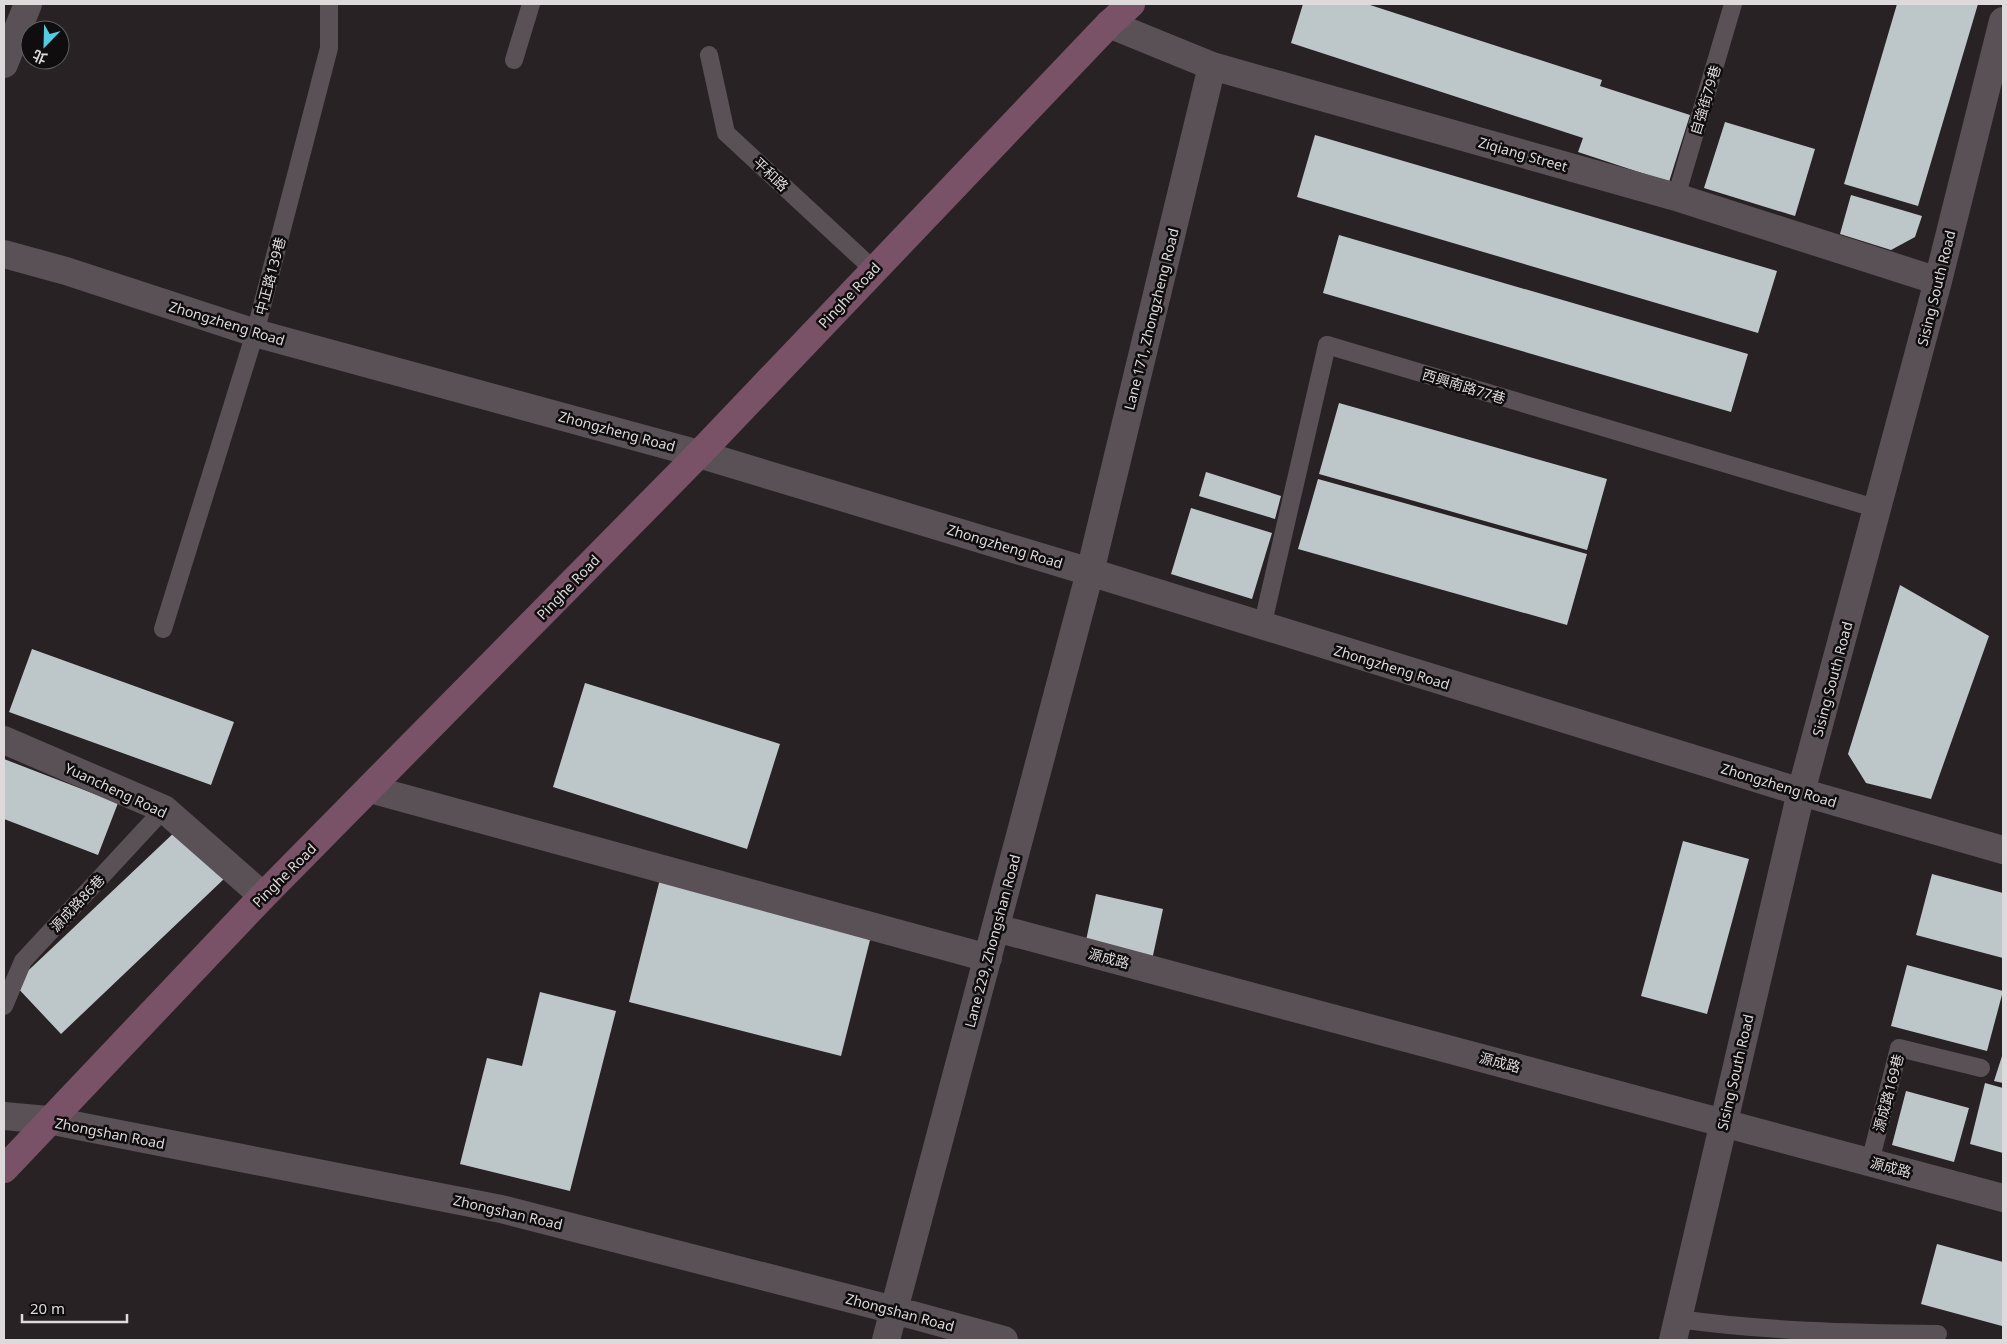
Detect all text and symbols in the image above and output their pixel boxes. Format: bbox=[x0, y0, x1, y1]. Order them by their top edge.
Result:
north arrow bbox=[20, 20, 70, 70]
text: 北 bbox=[30, 46, 50, 69]
street label: 自強街79巷 bbox=[1685, 63, 1725, 137]
street label: Ziqiang Street bbox=[1476, 132, 1570, 176]
street label: 平和路 bbox=[749, 153, 793, 195]
street label: Lane 171, Zhongzheng Road bbox=[1119, 226, 1183, 412]
street label: Sising South Road bbox=[1912, 228, 1960, 348]
street label: 中正路139巷 bbox=[250, 235, 290, 317]
street label: Pinghe Road bbox=[814, 258, 884, 332]
street label: Zhongzheng Road bbox=[167, 296, 287, 350]
street label: 西興南路77巷 bbox=[1420, 364, 1508, 408]
street label: Zhongzheng Road bbox=[557, 406, 677, 456]
street label: Zhongzheng Road bbox=[945, 519, 1065, 573]
street label: Pinghe Road bbox=[532, 550, 604, 624]
street label: Sising South Road bbox=[1808, 619, 1856, 739]
street label: Zhongzheng Road bbox=[1332, 640, 1452, 694]
street label: Yuancheng Road bbox=[62, 758, 170, 822]
street label: Zhongzheng Road bbox=[1719, 758, 1839, 812]
street label: Pinghe Road bbox=[248, 839, 320, 911]
street label: Lane 229, Zhongshan Road bbox=[960, 852, 1024, 1030]
street label: 源成路86巷 bbox=[45, 870, 109, 936]
street label: 源成路 bbox=[1086, 943, 1132, 973]
street label: Sising South Road bbox=[1712, 1012, 1758, 1132]
street label: 源成路 bbox=[1477, 1047, 1523, 1077]
street label: 源成路169巷 bbox=[1868, 1052, 1908, 1134]
street label: Zhongshan Road bbox=[53, 1113, 167, 1153]
street label: 源成路 bbox=[1868, 1152, 1914, 1182]
street label: Zhongshan Road bbox=[452, 1190, 564, 1234]
street label: Zhongshan Road bbox=[844, 1288, 956, 1336]
scale bar bbox=[22, 1292, 128, 1324]
text: 20 m bbox=[30, 1298, 65, 1318]

